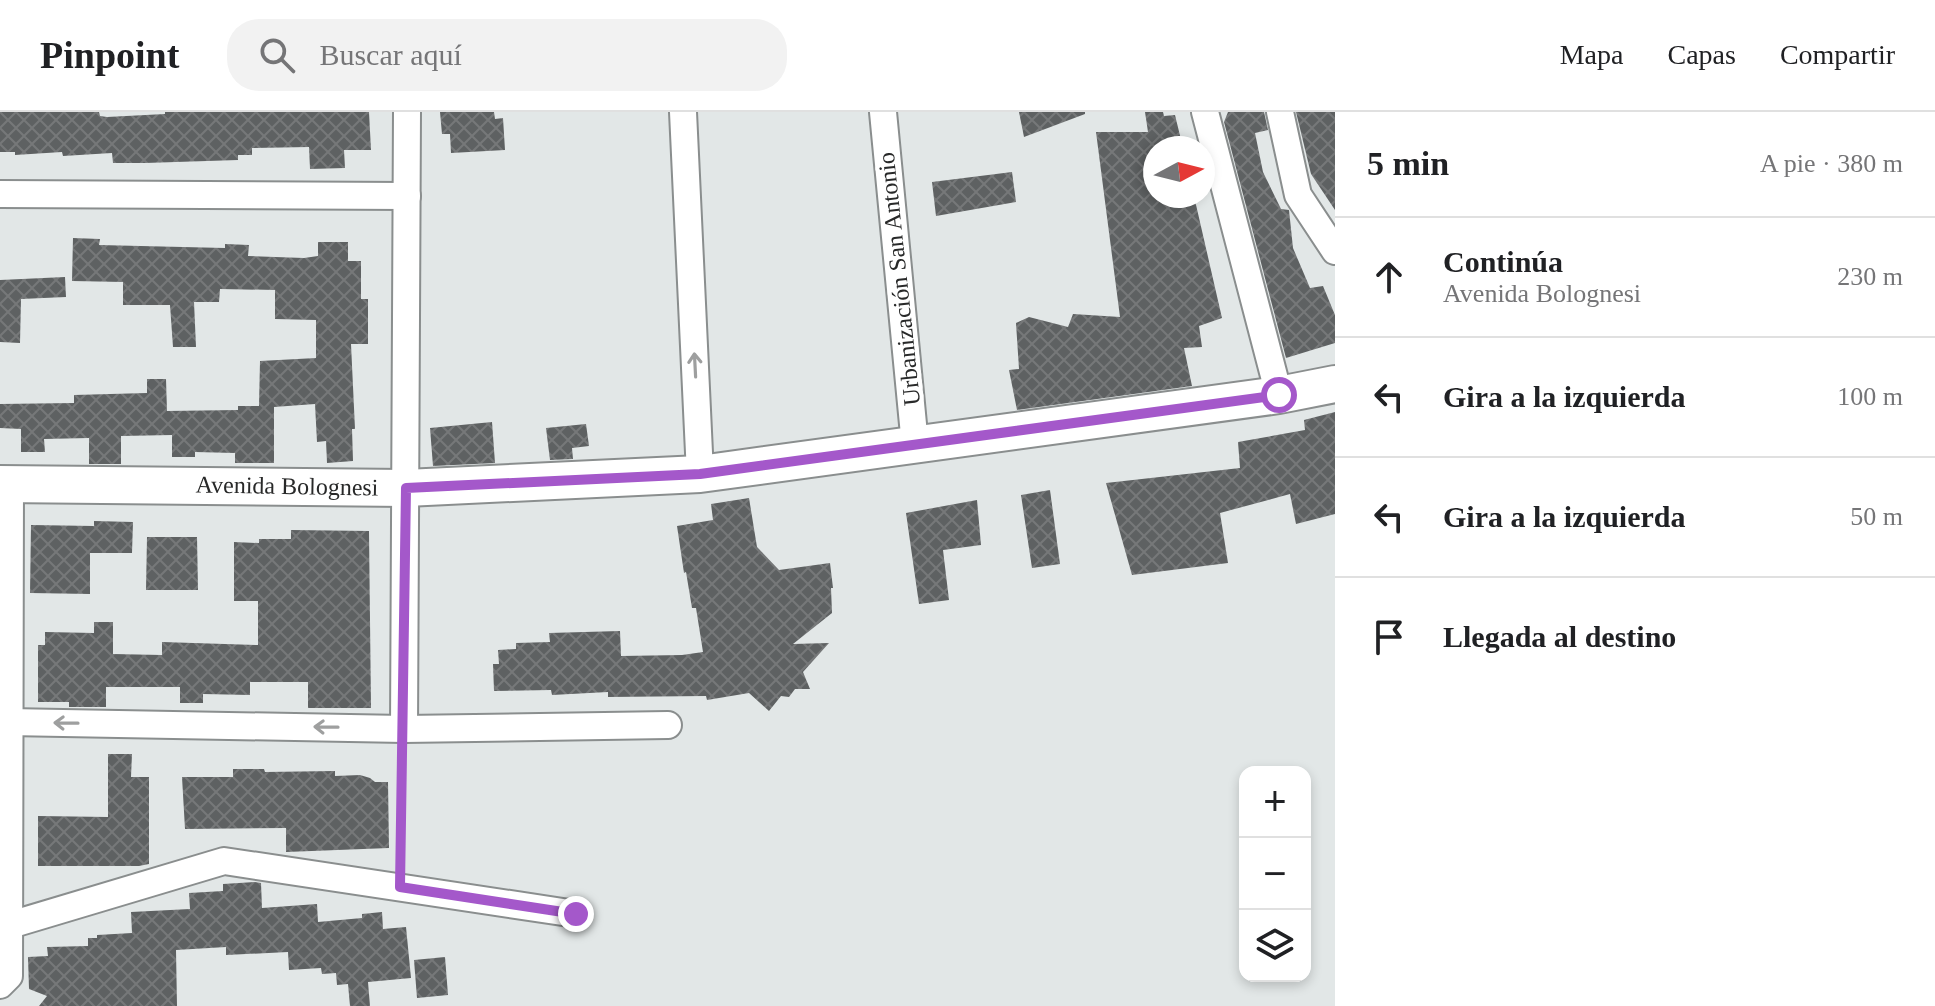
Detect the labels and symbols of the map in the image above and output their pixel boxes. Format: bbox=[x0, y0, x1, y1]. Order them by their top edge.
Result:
north arrow bbox=[1143, 136, 1215, 208]
street label: Urbanización San Antonio bbox=[873, 151, 925, 407]
one-way arrow bbox=[687, 352, 702, 379]
route start bbox=[1261, 377, 1297, 413]
street label: Avenida Bolognesi bbox=[195, 471, 379, 501]
one-way arrow bbox=[53, 715, 80, 730]
one-way arrow bbox=[313, 719, 340, 735]
route end bbox=[558, 896, 594, 932]

